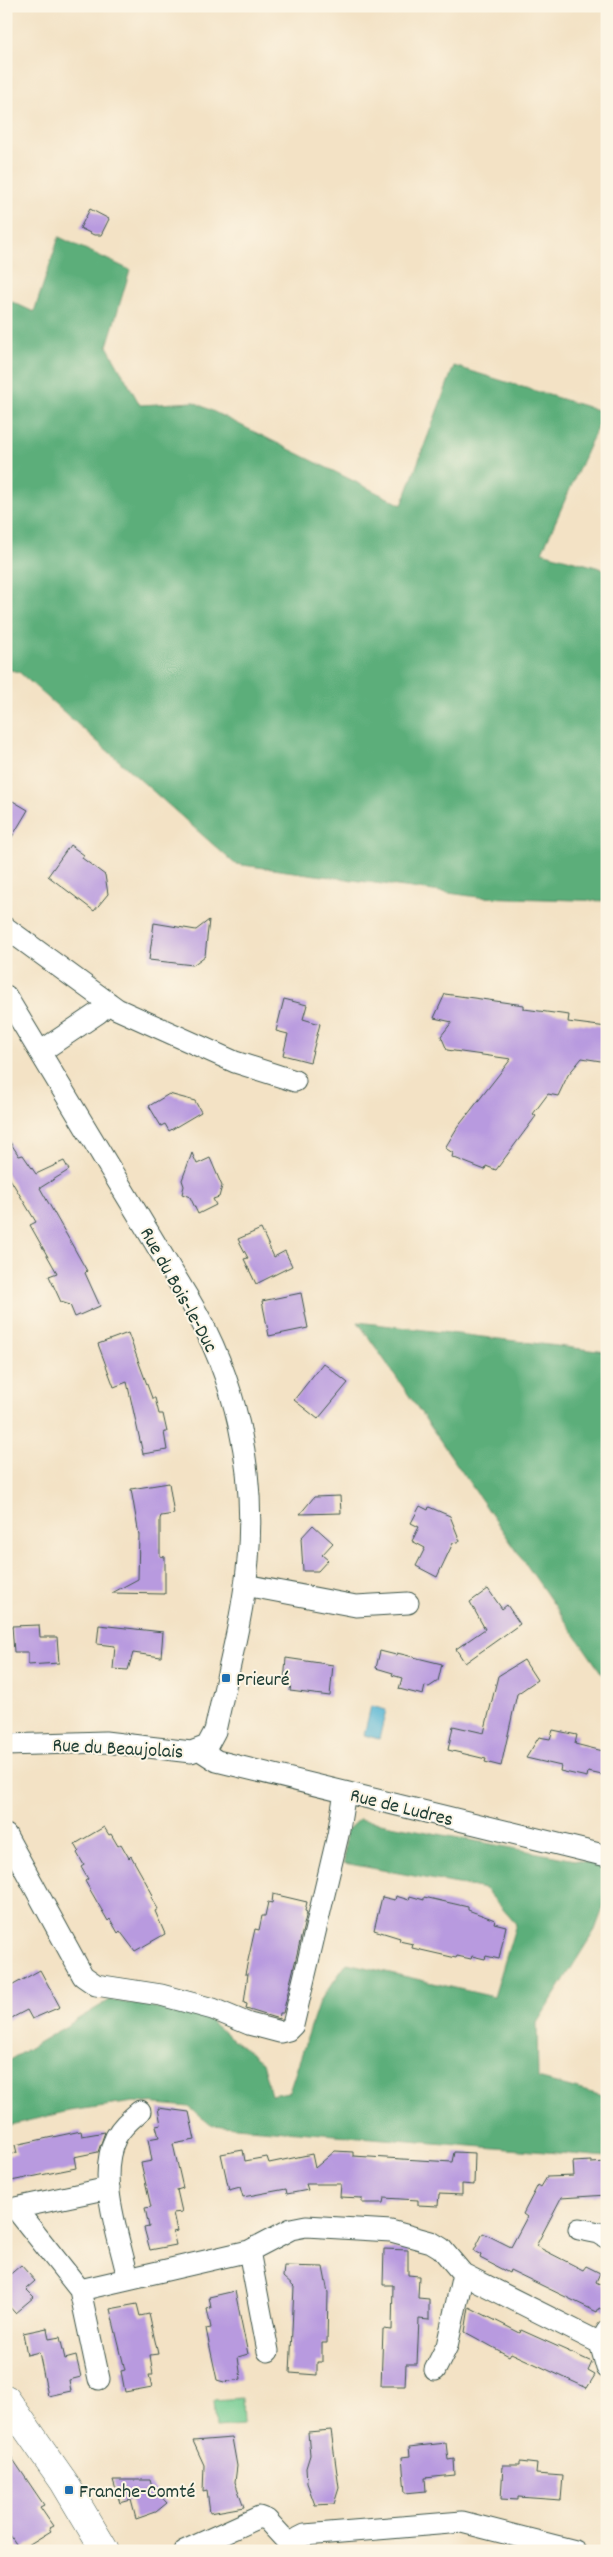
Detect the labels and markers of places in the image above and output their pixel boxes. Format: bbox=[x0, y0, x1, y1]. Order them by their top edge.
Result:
place label: Prieuré bbox=[236, 1667, 290, 1695]
marker: Prieuré bbox=[220, 1672, 232, 1684]
place label: Franche-Comté bbox=[79, 2479, 195, 2507]
marker: Franche-Comté bbox=[63, 2484, 75, 2496]

